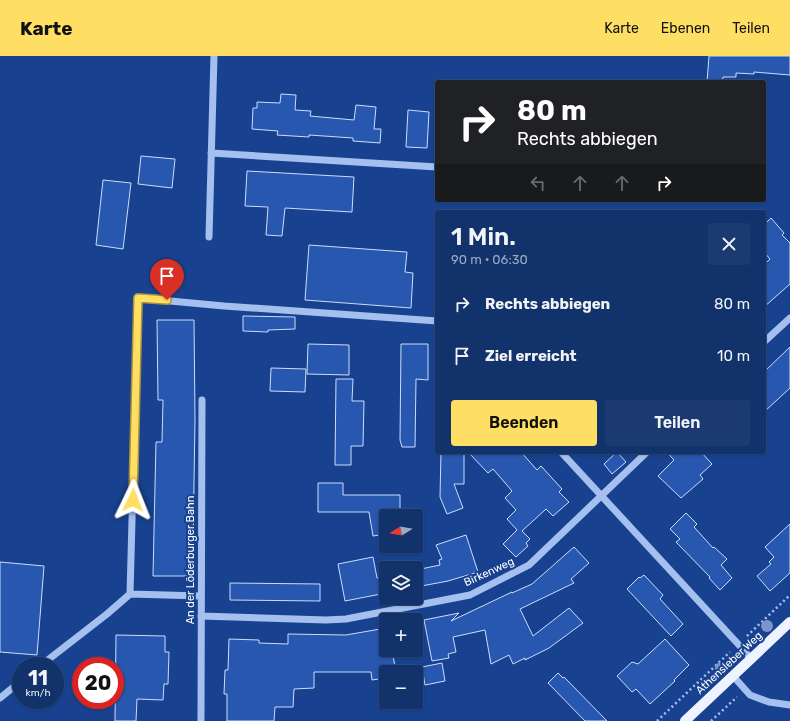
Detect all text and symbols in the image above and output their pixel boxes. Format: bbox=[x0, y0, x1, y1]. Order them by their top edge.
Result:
text: Karte bbox=[20, 17, 72, 40]
text: Karte bbox=[604, 20, 639, 37]
text: Ebenen bbox=[661, 20, 710, 37]
text: Teilen bbox=[732, 20, 770, 37]
text: 80 m bbox=[517, 94, 587, 127]
icon: right bbox=[451, 96, 503, 148]
text: Rechts abbiegen bbox=[517, 128, 658, 150]
icon: left bbox=[527, 172, 549, 194]
icon: ahead bbox=[569, 172, 591, 194]
icon: ahead bbox=[611, 172, 633, 194]
icon: right bbox=[653, 172, 675, 194]
text: 1 Min. bbox=[451, 223, 516, 251]
button: close bbox=[708, 223, 750, 265]
text: 90 m · 06:30 bbox=[451, 252, 528, 267]
pin bbox=[150, 259, 184, 300]
icon: arrive bbox=[156, 265, 178, 287]
icon: right bbox=[451, 293, 473, 315]
text: Rechts abbiegen bbox=[485, 295, 610, 313]
text: 80 m bbox=[714, 295, 750, 313]
icon: arrive bbox=[451, 345, 473, 367]
text: Ziel erreicht bbox=[485, 347, 577, 365]
text: 10 m bbox=[717, 347, 750, 365]
button: Beenden bbox=[451, 400, 597, 446]
button: Teilen bbox=[605, 400, 750, 446]
position arrow bbox=[112, 479, 154, 521]
street label: An der Löderburger Bahn bbox=[184, 496, 197, 624]
north arrow bbox=[379, 509, 423, 553]
map controls bbox=[379, 509, 423, 709]
street label: Birkenweg bbox=[462, 555, 516, 589]
button: layers bbox=[379, 561, 423, 605]
button: + bbox=[379, 613, 423, 657]
street label: Athensleber Weg bbox=[693, 629, 765, 697]
speed limit sign: 20 bbox=[72, 657, 124, 709]
button: − bbox=[379, 665, 423, 709]
text: 11 bbox=[28, 666, 48, 690]
text: km/h bbox=[26, 687, 50, 699]

